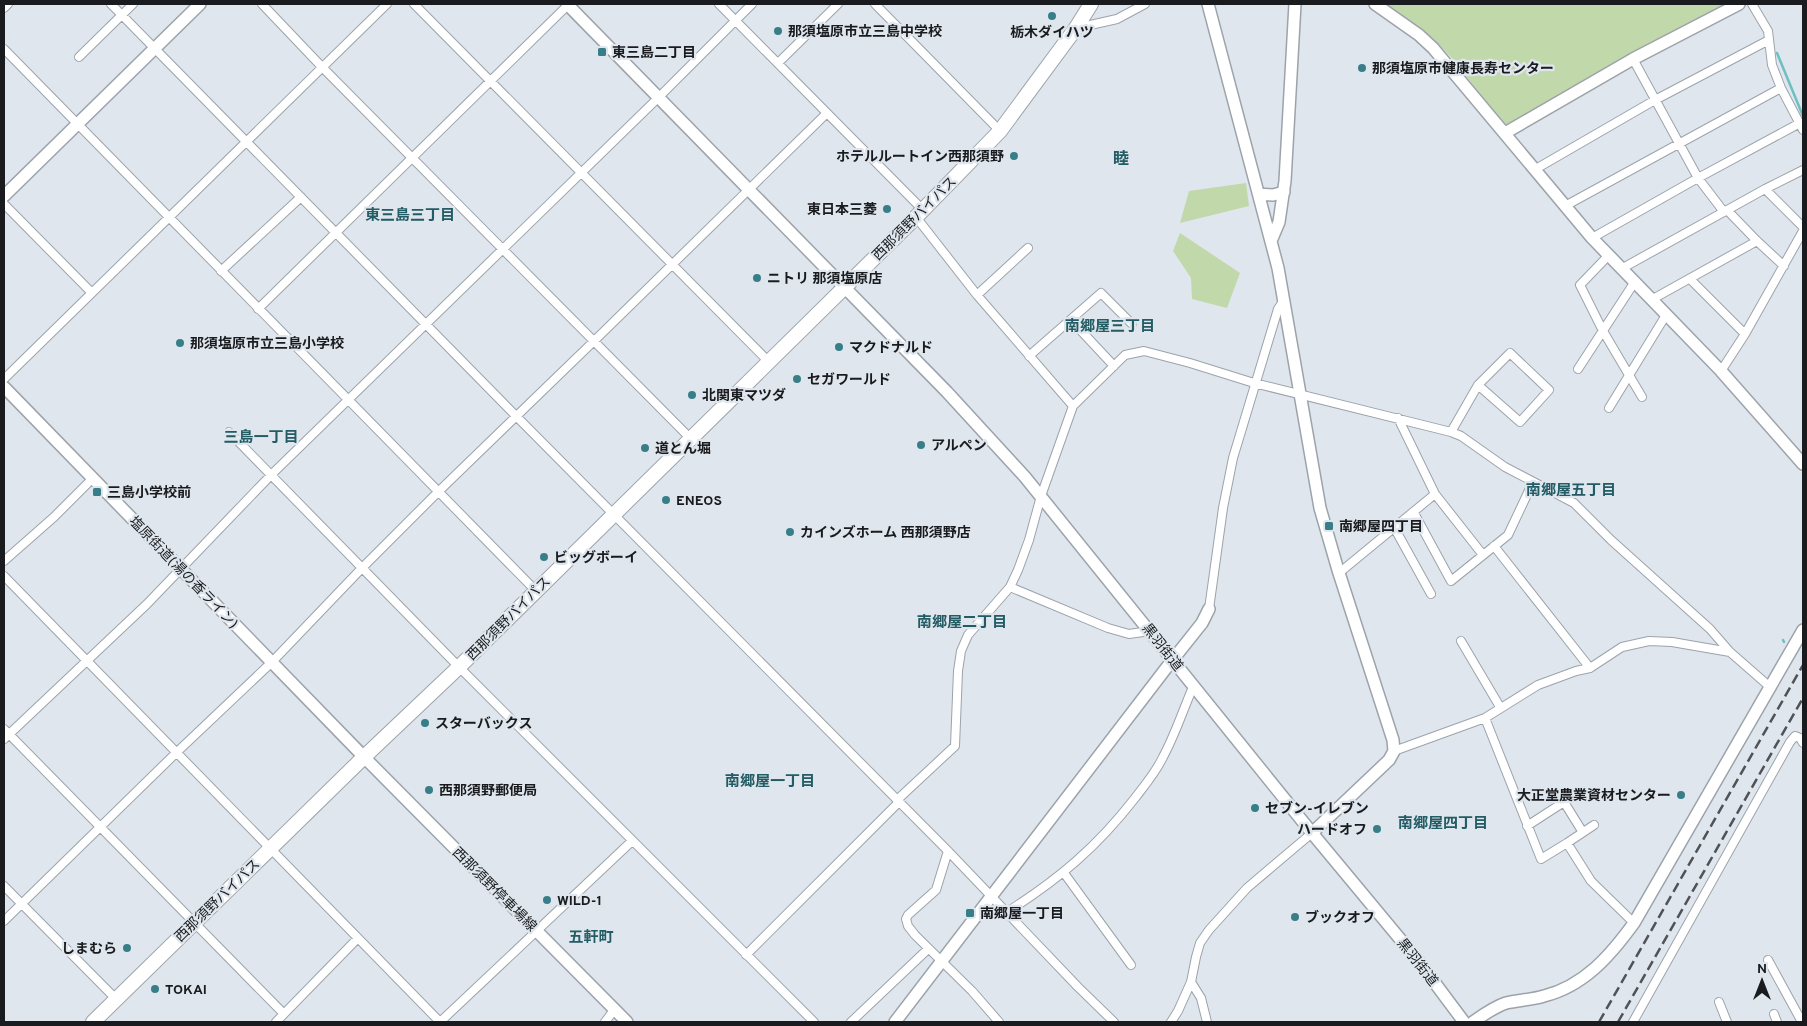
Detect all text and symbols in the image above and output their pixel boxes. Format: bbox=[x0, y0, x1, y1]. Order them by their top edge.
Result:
marker: 栃木ダイハツ bbox=[1046, 10, 1058, 22]
place label: 那須塩原市立三島中学校 bbox=[788, 23, 942, 41]
place label: 栃木ダイハツ bbox=[1010, 24, 1094, 42]
marker: 那須塩原市立三島中学校 bbox=[772, 25, 784, 37]
place label: 東三島二丁目 bbox=[612, 45, 696, 62]
marker: 東三島二丁目 bbox=[596, 46, 608, 58]
place label: 那須塩原市健康長寿センター bbox=[1372, 60, 1554, 78]
marker: 那須塩原市健康長寿センター bbox=[1356, 62, 1368, 74]
place label: ホテルルートイン西那須野 bbox=[836, 149, 1004, 166]
marker: ホテルルートイン西那須野 bbox=[1008, 150, 1020, 162]
district label: 睦 bbox=[1113, 150, 1129, 170]
street label: 西那須野バイパス bbox=[870, 174, 961, 265]
place label: 東日本三菱 bbox=[807, 202, 877, 219]
marker: 東日本三菱 bbox=[881, 203, 893, 215]
district label: 東三島三丁目 bbox=[365, 206, 455, 226]
place label: ニトリ 那須塩原店 bbox=[767, 270, 883, 288]
marker: ニトリ 那須塩原店 bbox=[751, 272, 763, 284]
district label: 南郷屋三丁目 bbox=[1065, 318, 1155, 337]
place label: 那須塩原市立三島小学校 bbox=[190, 335, 344, 353]
marker: 那須塩原市立三島小学校 bbox=[174, 337, 186, 349]
place label: マクドナルド bbox=[849, 340, 933, 357]
marker: マクドナルド bbox=[833, 341, 845, 353]
place label: セガワールド bbox=[807, 372, 891, 389]
marker: セガワールド bbox=[791, 373, 803, 385]
place label: 北関東マツダ bbox=[702, 387, 786, 405]
marker: 北関東マツダ bbox=[686, 389, 698, 401]
district label: 三島一丁目 bbox=[223, 428, 299, 448]
place label: アルペン bbox=[931, 438, 987, 455]
marker: アルペン bbox=[915, 439, 927, 451]
place label: 道とん堀 bbox=[655, 441, 711, 458]
marker: 道とん堀 bbox=[639, 442, 651, 454]
district label: 南郷屋五丁目 bbox=[1526, 482, 1616, 501]
place label: 三島小学校前 bbox=[107, 484, 191, 502]
marker: 三島小学校前 bbox=[91, 486, 103, 498]
place label: ENEOS bbox=[676, 493, 722, 510]
marker: ENEOS bbox=[660, 494, 672, 506]
street label: 塩原街道(湯の香ライン) bbox=[125, 513, 242, 633]
place label: 南郷屋四丁目 bbox=[1339, 519, 1423, 536]
marker: 南郷屋四丁目 bbox=[1323, 520, 1335, 532]
place label: カインズホーム 西那須野店 bbox=[800, 524, 971, 542]
marker: カインズホーム 西那須野店 bbox=[784, 526, 796, 538]
place label: ビッグボーイ bbox=[554, 549, 638, 567]
marker: ビッグボーイ bbox=[538, 551, 550, 563]
street label: 西那須野バイパス bbox=[464, 574, 555, 665]
district label: 南郷屋二丁目 bbox=[917, 614, 1007, 633]
street label: 黒羽街道 bbox=[1138, 621, 1186, 675]
place label: スターバックス bbox=[435, 716, 532, 733]
marker: スターバックス bbox=[419, 717, 431, 729]
district label: 南郷屋一丁目 bbox=[725, 773, 815, 792]
place label: 西那須野郵便局 bbox=[439, 783, 537, 800]
marker: 西那須野郵便局 bbox=[423, 784, 435, 796]
place label: 大正堂農業資材センター bbox=[1517, 787, 1671, 805]
marker: 大正堂農業資材センター bbox=[1675, 789, 1687, 801]
place label: セブン-イレブン bbox=[1265, 800, 1369, 818]
marker: セブン-イレブン bbox=[1249, 802, 1261, 814]
district label: 南郷屋四丁目 bbox=[1398, 815, 1488, 834]
place label: ハードオフ bbox=[1297, 822, 1367, 839]
marker: ハードオフ bbox=[1371, 823, 1383, 835]
street label: 西那須野停車場線 bbox=[448, 844, 540, 936]
street label: 西那須野バイパス bbox=[172, 856, 264, 946]
place label: WILD-1 bbox=[557, 893, 602, 910]
marker: WILD-1 bbox=[541, 894, 553, 906]
place label: 南郷屋一丁目 bbox=[980, 906, 1064, 923]
marker: 南郷屋一丁目 bbox=[964, 907, 976, 919]
place label: ブックオフ bbox=[1305, 909, 1375, 927]
marker: ブックオフ bbox=[1289, 911, 1301, 923]
district label: 五軒町 bbox=[568, 929, 614, 948]
street label: 黒羽街道 bbox=[1393, 936, 1441, 990]
place label: しまむら bbox=[61, 941, 117, 958]
marker: しまむら bbox=[121, 942, 133, 954]
north arrow bbox=[1737, 956, 1787, 1006]
text: N bbox=[1757, 961, 1767, 978]
place label: TOKAI bbox=[165, 982, 207, 999]
marker: TOKAI bbox=[149, 983, 161, 995]

